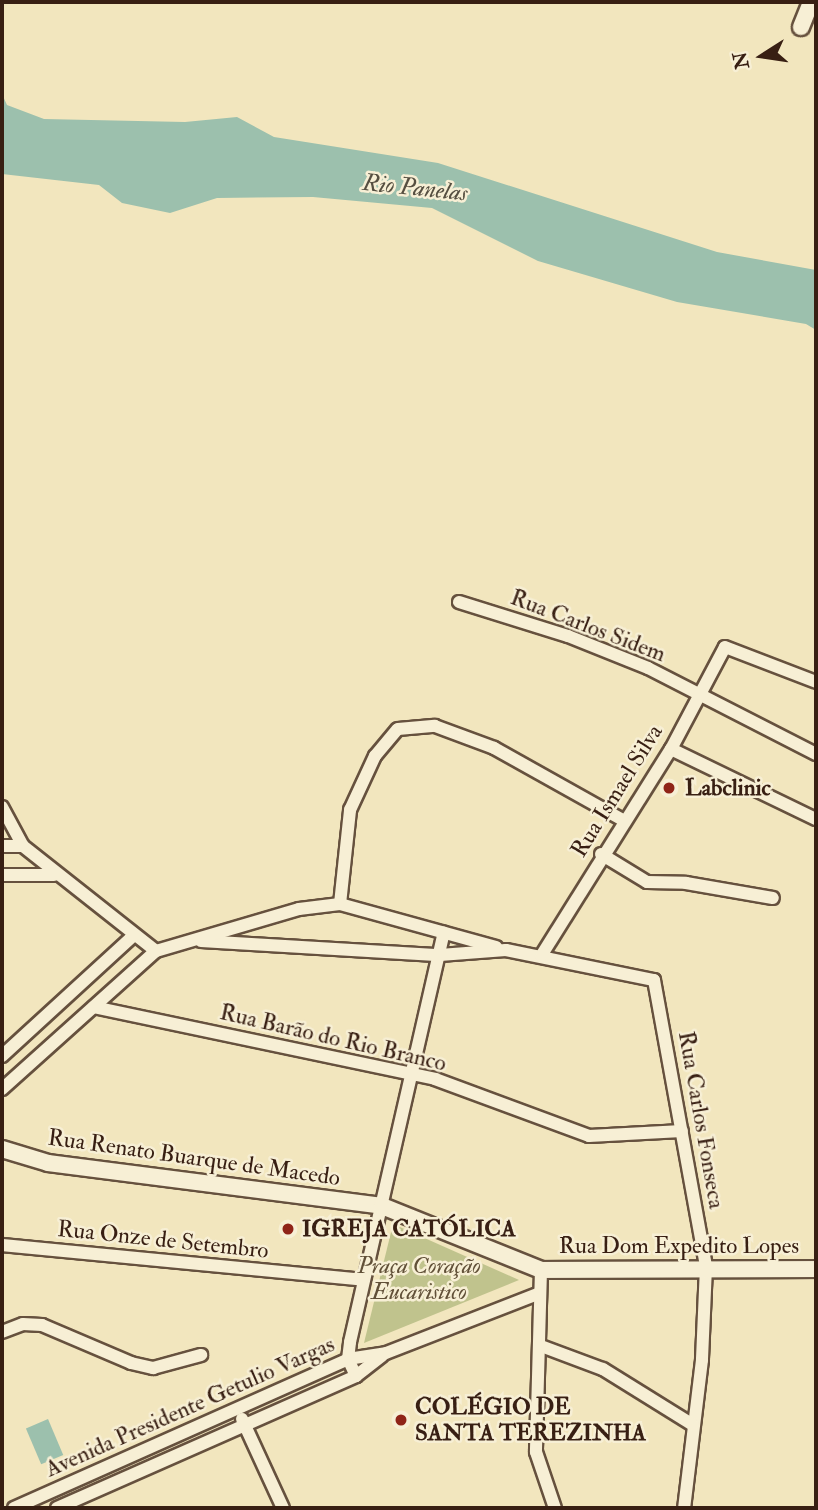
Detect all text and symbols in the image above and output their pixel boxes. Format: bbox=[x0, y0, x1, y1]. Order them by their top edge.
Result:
north arrow bbox=[727, 21, 797, 91]
text: N bbox=[728, 50, 755, 71]
water label: Rio Panelas bbox=[361, 168, 469, 208]
street label: Rua Carlos Sidem bbox=[506, 584, 670, 668]
street label: Rua Ismael Silva bbox=[565, 720, 669, 862]
place label: Labclinic bbox=[685, 774, 771, 802]
marker: Labclinic bbox=[659, 778, 679, 798]
street label: Rua Barão do Rio Branco bbox=[217, 999, 449, 1077]
street label: Rua Carlos Fonseca bbox=[672, 1029, 730, 1211]
street label: Rua Renato Buarque de Macedo bbox=[46, 1124, 342, 1192]
street label: Rua Onze de Setembro bbox=[56, 1215, 270, 1265]
place label: IGREJA CATÓLICA bbox=[302, 1215, 516, 1243]
marker: IGREJA CATÓLICA bbox=[280, 1221, 296, 1237]
street label: Rua Dom Expedito Lopes bbox=[559, 1232, 799, 1260]
park label: Praça Coração Eucaristico bbox=[357, 1252, 481, 1306]
street label: Avenida Presidente Getulio Vargas bbox=[41, 1331, 339, 1483]
place label: COLÉGIO DE SANTA TEREZINHA bbox=[415, 1393, 646, 1447]
marker: COLÉGIO DE SANTA TEREZINHA bbox=[393, 1412, 409, 1428]

